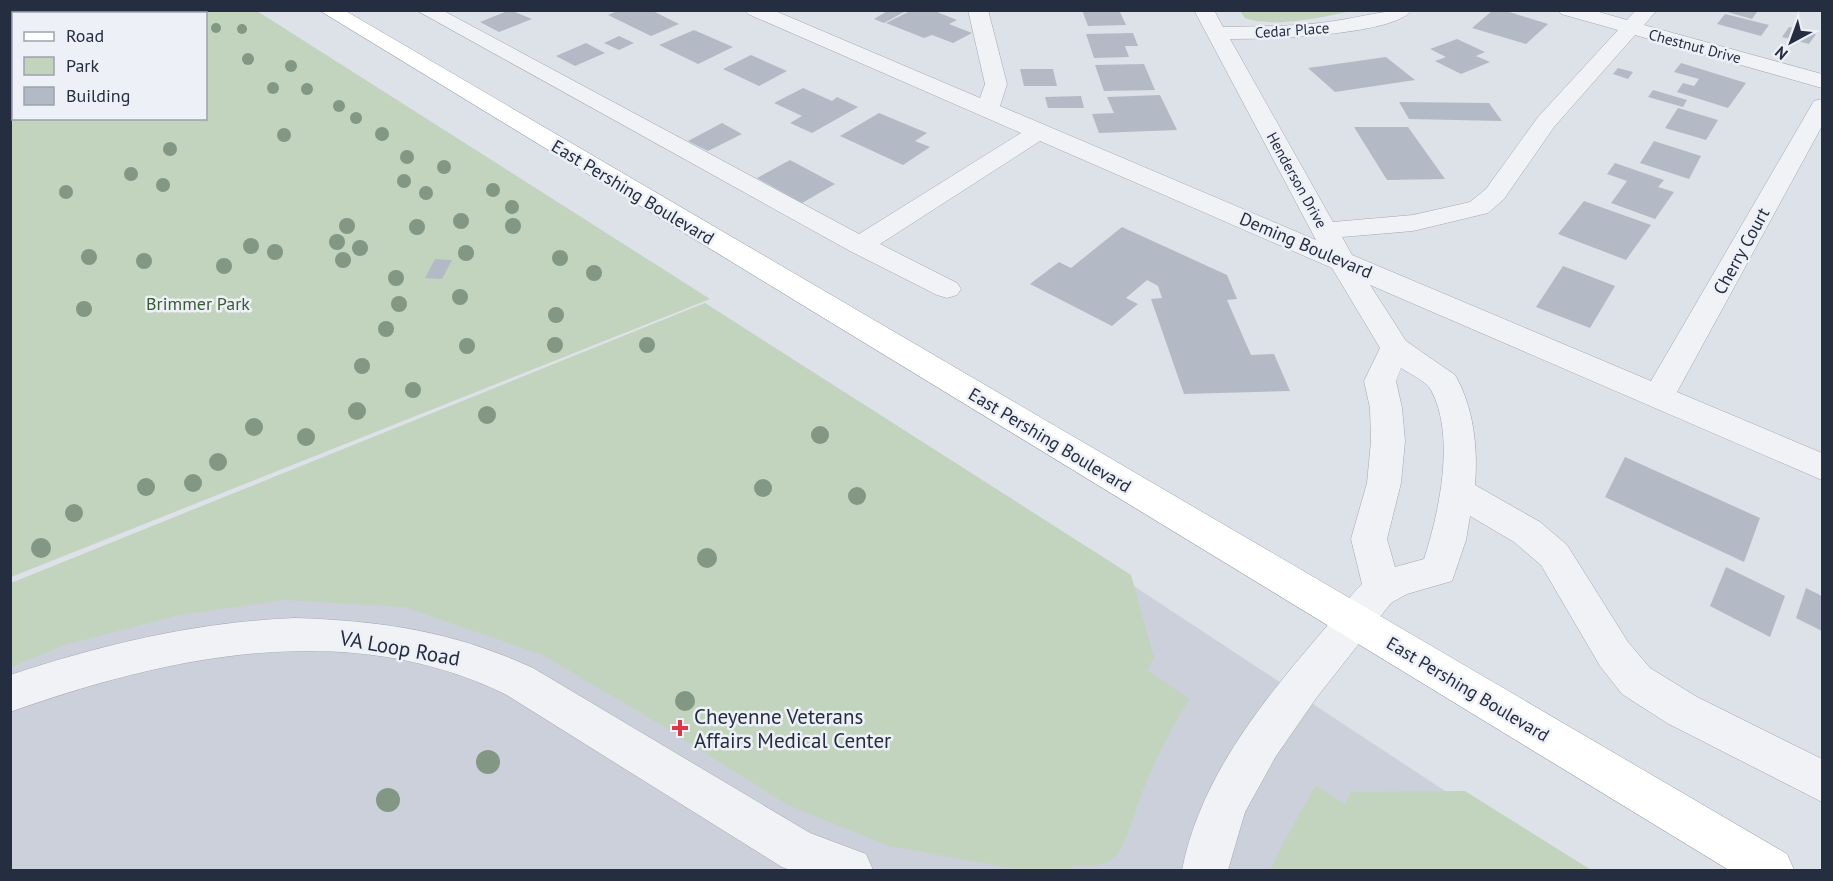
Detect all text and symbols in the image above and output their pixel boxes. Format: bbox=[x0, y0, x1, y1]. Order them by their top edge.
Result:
legend bbox=[12, 12, 207, 120]
north arrow bbox=[1761, 12, 1821, 72]
street label: Cedar Place bbox=[1254, 18, 1330, 42]
text: Road bbox=[66, 24, 104, 47]
street label: Chestnut Drive bbox=[1647, 25, 1743, 67]
text: N bbox=[1771, 42, 1792, 64]
text: Park bbox=[66, 54, 99, 77]
text: Building bbox=[66, 84, 130, 107]
street label: Henderson Drive bbox=[1263, 129, 1331, 231]
street label: East Pershing Boulevard bbox=[548, 134, 718, 250]
street label: Cherry Court bbox=[1708, 204, 1774, 298]
street label: Deming Boulevard bbox=[1236, 207, 1376, 283]
park label: Brimmer Park bbox=[146, 292, 250, 315]
street label: East Pershing Boulevard bbox=[965, 382, 1135, 498]
street label: VA Loop Road bbox=[337, 624, 462, 672]
street label: East Pershing Boulevard bbox=[1383, 631, 1553, 747]
place label: Cheyenne Veterans Affairs Medical Center bbox=[694, 703, 891, 754]
marker: Cheyenne Veterans Affairs Medical Center bbox=[671, 719, 689, 737]

